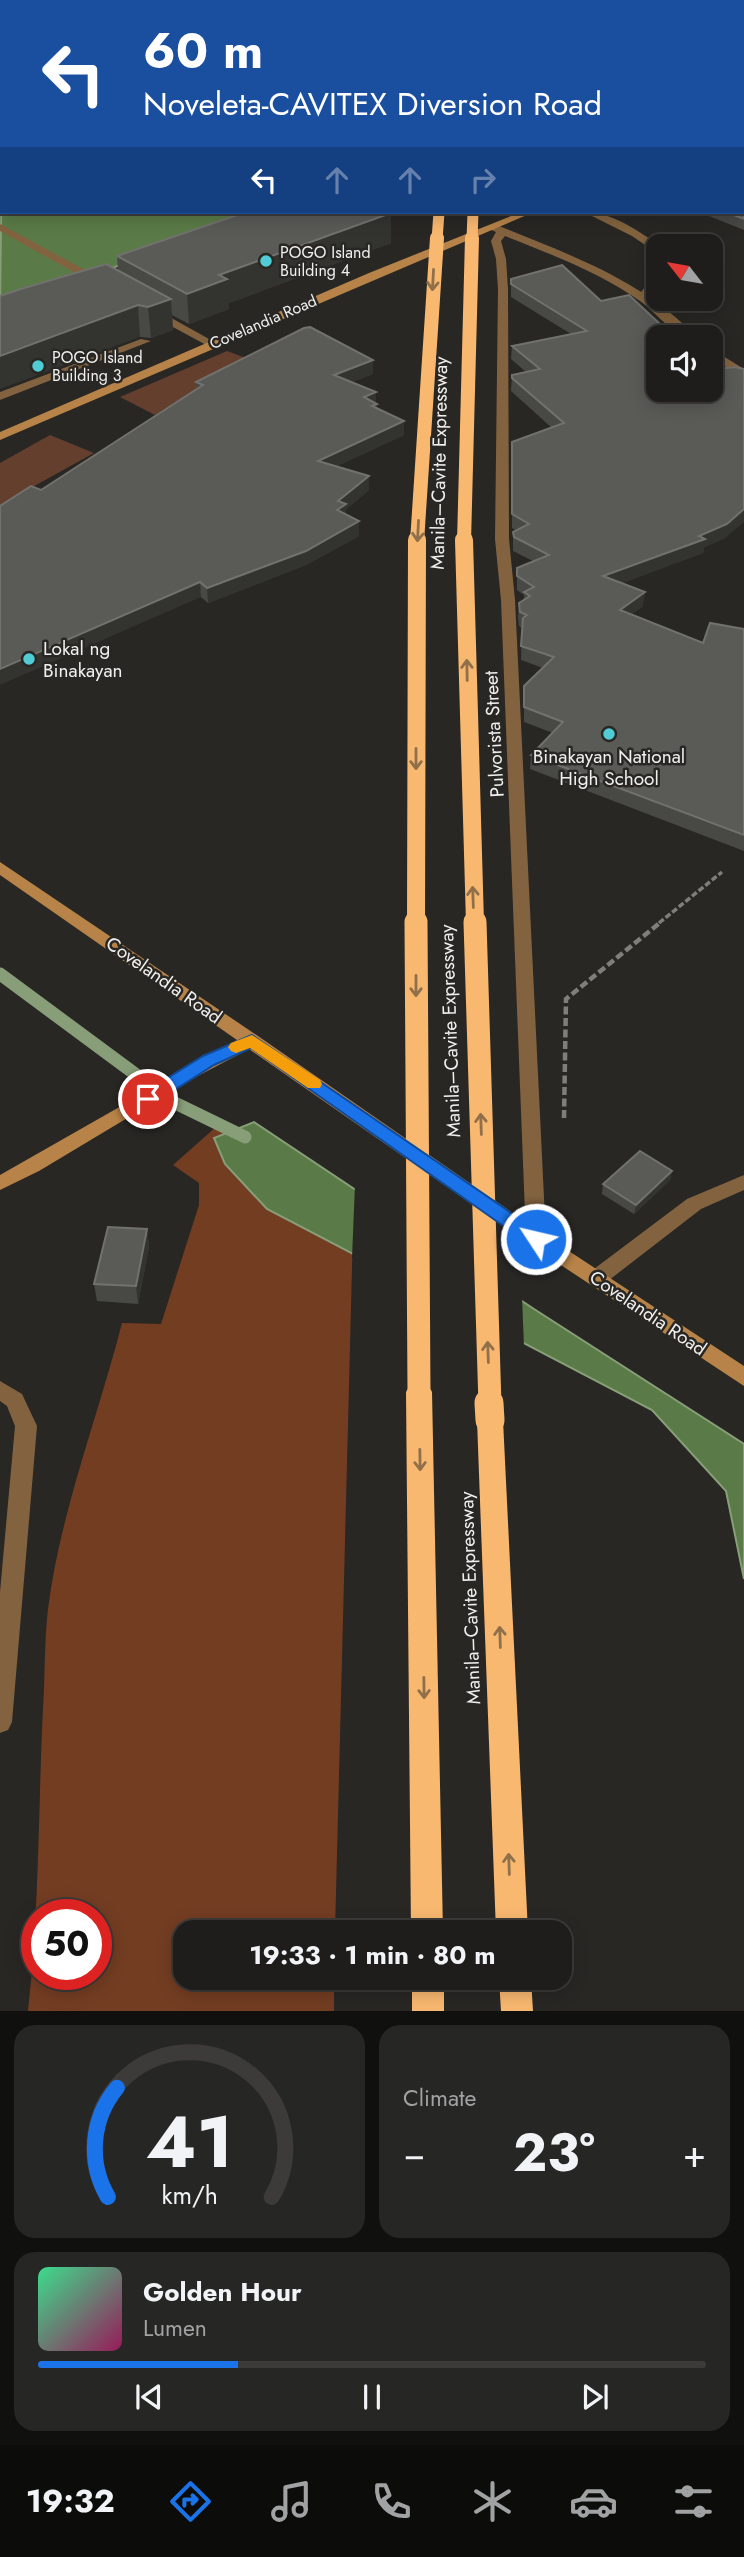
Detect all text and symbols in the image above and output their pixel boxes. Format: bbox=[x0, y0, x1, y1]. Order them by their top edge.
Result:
text: 60 m bbox=[143, 16, 263, 86]
icon: left bbox=[28, 28, 119, 119]
text: Noveleta-CAVITEX Diversion Road bbox=[143, 81, 602, 127]
icon: left bbox=[245, 161, 283, 199]
icon: ahead bbox=[318, 161, 356, 199]
icon: ahead bbox=[391, 161, 429, 199]
icon: right bbox=[464, 161, 502, 199]
north arrow bbox=[646, 234, 723, 312]
map controls bbox=[646, 234, 723, 402]
place label: POGO Island Building 4 bbox=[280, 241, 371, 282]
marker: POGO Island Building 4 bbox=[258, 253, 274, 269]
one-way arrow bbox=[426, 268, 439, 291]
street label: Covelandia Road bbox=[206, 289, 320, 355]
button: sound bbox=[646, 325, 723, 402]
place label: POGO Island Building 3 bbox=[52, 346, 143, 387]
street label: Manila–Cavite Expressway bbox=[424, 356, 454, 570]
marker: POGO Island Building 3 bbox=[30, 358, 46, 374]
one-way arrow bbox=[412, 520, 425, 543]
place label: Lokal ng Binakayan bbox=[43, 635, 123, 684]
marker: Lokal ng Binakayan bbox=[21, 651, 37, 667]
one-way arrow bbox=[460, 658, 474, 681]
street label: Pulvorista Street bbox=[477, 670, 511, 798]
marker: Binakayan National High School bbox=[601, 726, 617, 742]
place label: Binakayan National High School bbox=[533, 743, 685, 792]
one-way arrow bbox=[409, 747, 423, 770]
one-way arrow bbox=[467, 886, 480, 909]
street label: Manila–Cavite Expressway bbox=[433, 923, 467, 1138]
street label: Covelandia Road bbox=[101, 930, 227, 1030]
one-way arrow bbox=[409, 975, 423, 998]
pin bbox=[118, 1069, 178, 1129]
icon: arrive bbox=[129, 1080, 167, 1118]
one-way arrow bbox=[474, 1113, 487, 1136]
position arrow bbox=[499, 1202, 573, 1276]
street label: Covelandia Road bbox=[584, 1264, 712, 1362]
one-way arrow bbox=[482, 1341, 495, 1364]
one-way arrow bbox=[413, 1448, 427, 1471]
street label: Manila–Cavite Expressway bbox=[453, 1490, 487, 1705]
one-way arrow bbox=[493, 1625, 506, 1648]
one-way arrow bbox=[417, 1676, 430, 1699]
one-way arrow bbox=[503, 1853, 516, 1876]
speed limit sign: 50 bbox=[21, 1899, 112, 1990]
text: 19:33 · 1 min · 80 m bbox=[249, 1936, 496, 1974]
text: Climate bbox=[403, 2081, 476, 2115]
text: 41 bbox=[146, 2090, 233, 2195]
text: 23° bbox=[513, 2115, 595, 2191]
text: − bbox=[403, 2126, 425, 2181]
text: + bbox=[683, 2126, 706, 2181]
text: km/h bbox=[161, 2177, 218, 2213]
text: Golden Hour bbox=[143, 2273, 302, 2311]
text: Lumen bbox=[143, 2311, 207, 2345]
icon: previous bbox=[130, 2378, 168, 2416]
icon: pause bbox=[353, 2378, 391, 2416]
icon: next bbox=[576, 2378, 614, 2416]
icon: directions bbox=[166, 2477, 215, 2526]
icon: music bbox=[267, 2477, 316, 2526]
icon: phone bbox=[367, 2477, 416, 2526]
icon: climate bbox=[468, 2477, 517, 2526]
icon: car bbox=[569, 2477, 618, 2526]
icon: filters bbox=[669, 2477, 718, 2526]
text: 19:32 bbox=[26, 2478, 115, 2524]

